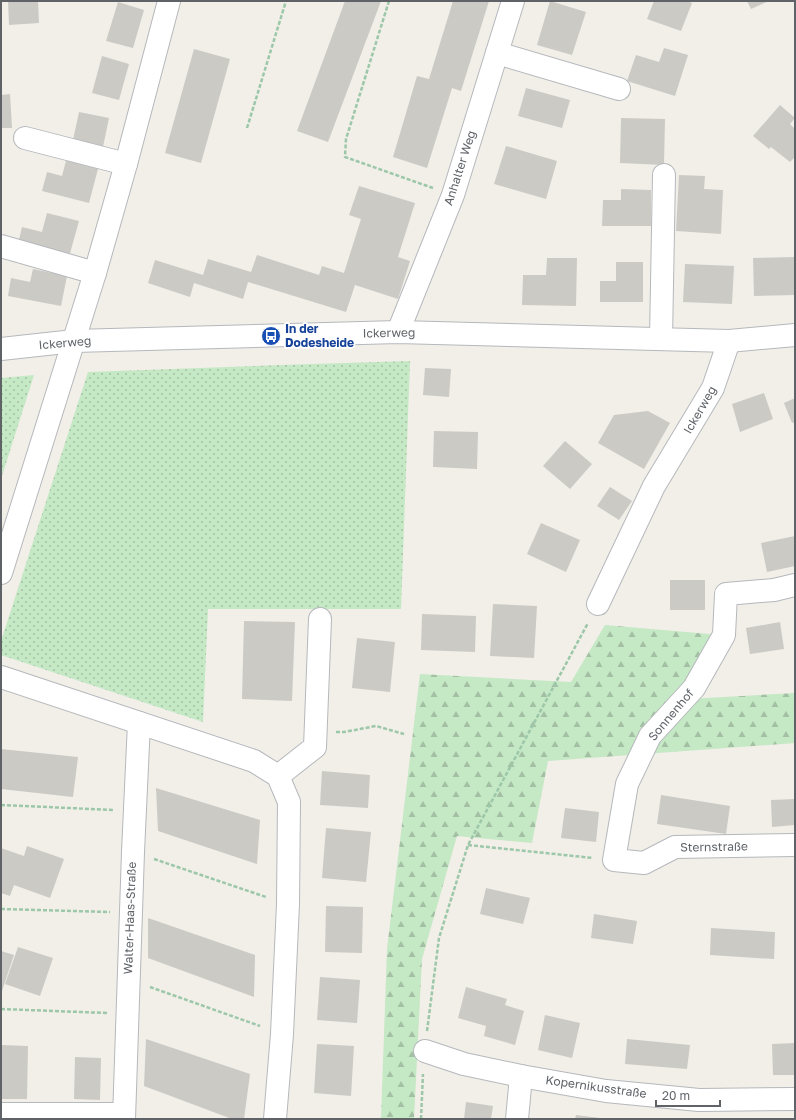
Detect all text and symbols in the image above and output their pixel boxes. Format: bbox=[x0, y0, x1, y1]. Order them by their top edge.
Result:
street label: Anhalter Weg bbox=[440, 128, 479, 207]
place label: In der Dodesheide bbox=[285, 321, 354, 350]
bus stop icon: In der Dodesheide bbox=[260, 325, 282, 347]
street label: Ickerweg bbox=[363, 325, 415, 340]
street label: Ickerweg bbox=[38, 333, 92, 352]
street label: Ickerweg bbox=[680, 383, 719, 436]
street label: Sonnenhof bbox=[645, 685, 697, 744]
street label: Sternstraße bbox=[680, 838, 748, 855]
street label: Walter-Haas-Straße bbox=[120, 861, 139, 975]
street label: Kopernikusstraße bbox=[545, 1072, 647, 1101]
scale bar bbox=[656, 1082, 720, 1108]
text: 20 m bbox=[662, 1088, 690, 1103]

